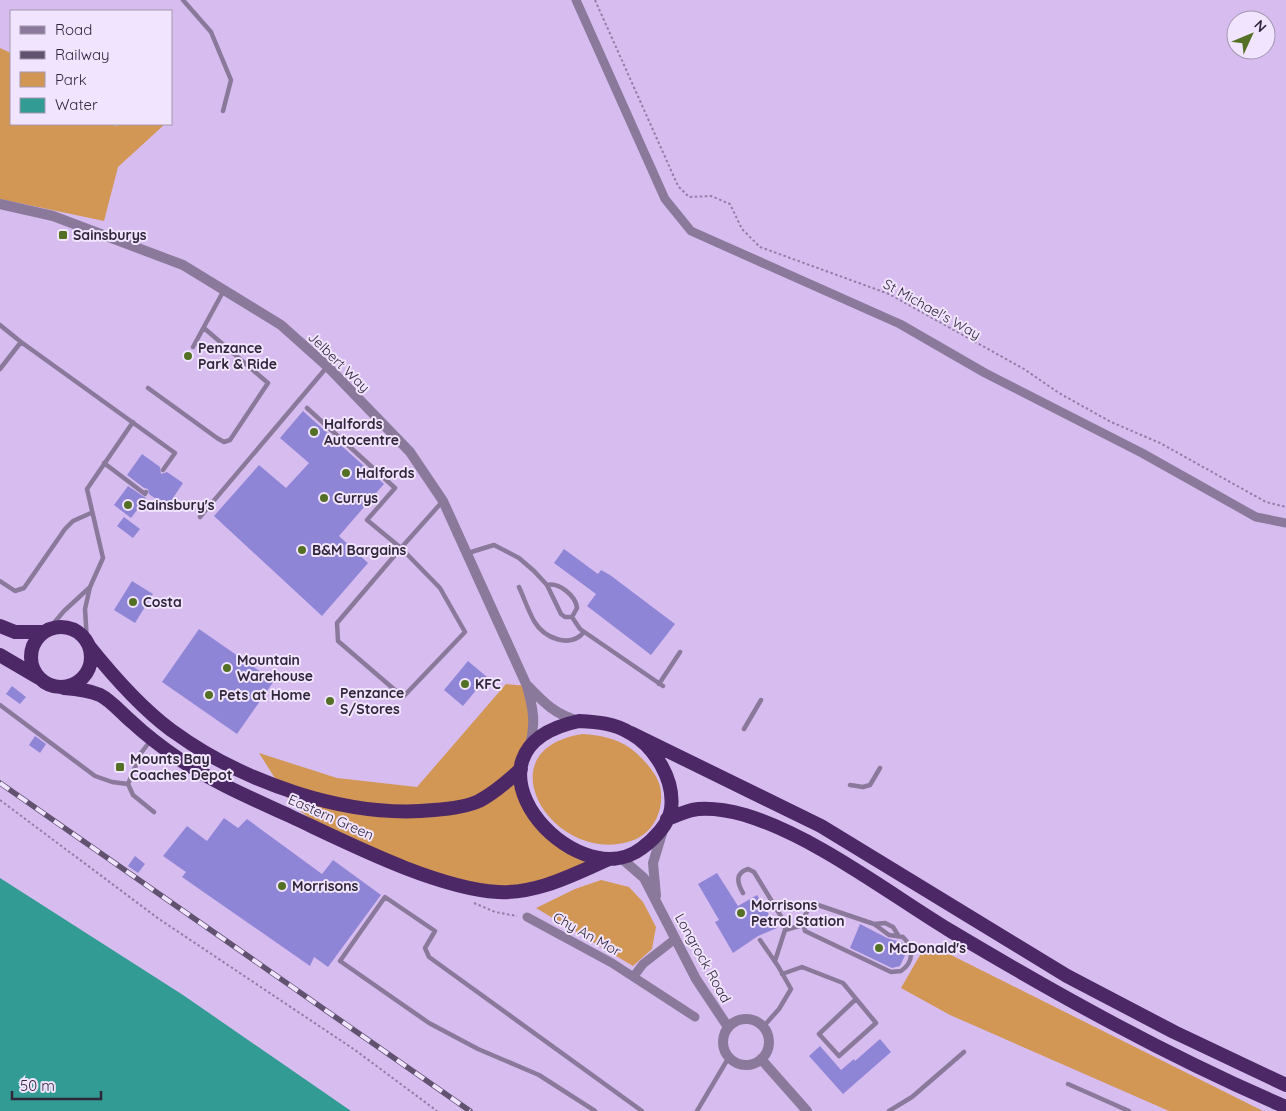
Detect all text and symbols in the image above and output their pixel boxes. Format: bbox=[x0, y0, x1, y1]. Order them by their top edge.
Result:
legend bbox=[10, 10, 172, 125]
north arrow bbox=[1226, 10, 1276, 60]
text: N bbox=[1250, 16, 1270, 36]
text: Road bbox=[55, 20, 92, 39]
text: Railway bbox=[55, 45, 110, 64]
text: Park bbox=[55, 70, 87, 89]
text: Water bbox=[55, 95, 98, 114]
place label: Sainsburys bbox=[73, 226, 147, 244]
marker: Sainsburys bbox=[57, 229, 69, 241]
street label: St Michael's Way bbox=[880, 275, 984, 343]
street label: Jelbert Way bbox=[304, 328, 374, 396]
place label: Penzance Park & Ride bbox=[198, 339, 277, 373]
marker: Penzance Park & Ride bbox=[182, 350, 194, 362]
place label: Halfords Autocentre bbox=[324, 415, 399, 449]
marker: Halfords Autocentre bbox=[308, 426, 320, 438]
place label: Halfords bbox=[356, 464, 415, 482]
marker: Halfords bbox=[340, 467, 352, 479]
place label: Currys bbox=[334, 489, 378, 507]
marker: Currys bbox=[318, 492, 330, 504]
place label: Sainsbury's bbox=[138, 496, 215, 514]
marker: Sainsbury's bbox=[122, 499, 134, 511]
place label: B&M Bargains bbox=[312, 541, 407, 559]
marker: B&M Bargains bbox=[296, 544, 308, 556]
place label: Costa bbox=[143, 593, 182, 611]
marker: Costa bbox=[127, 596, 139, 608]
place label: Mountain Warehouse bbox=[237, 651, 313, 685]
marker: Mountain Warehouse bbox=[221, 662, 233, 674]
place label: KFC bbox=[475, 675, 501, 693]
marker: KFC bbox=[459, 678, 471, 690]
place label: Penzance S/Stores bbox=[340, 684, 404, 718]
place label: Pets at Home bbox=[219, 686, 311, 704]
marker: Pets at Home bbox=[203, 689, 215, 701]
marker: Penzance S/Stores bbox=[324, 695, 336, 707]
place label: Mounts Bay Coaches Depot bbox=[130, 750, 233, 784]
marker: Mounts Bay Coaches Depot bbox=[114, 761, 126, 773]
street label: Eastern Green bbox=[285, 790, 377, 844]
place label: Morrisons bbox=[292, 877, 358, 895]
marker: Morrisons bbox=[276, 880, 288, 892]
place label: Morrisons Petrol Station bbox=[751, 896, 844, 930]
marker: Morrisons Petrol Station bbox=[735, 907, 747, 919]
street label: Chy An Mor bbox=[550, 908, 625, 960]
street label: Longrock Road bbox=[671, 910, 735, 1006]
place label: McDonald's bbox=[889, 939, 966, 957]
marker: McDonald's bbox=[873, 942, 885, 954]
scale bar bbox=[12, 1068, 101, 1100]
text: 50 m bbox=[20, 1076, 55, 1095]

